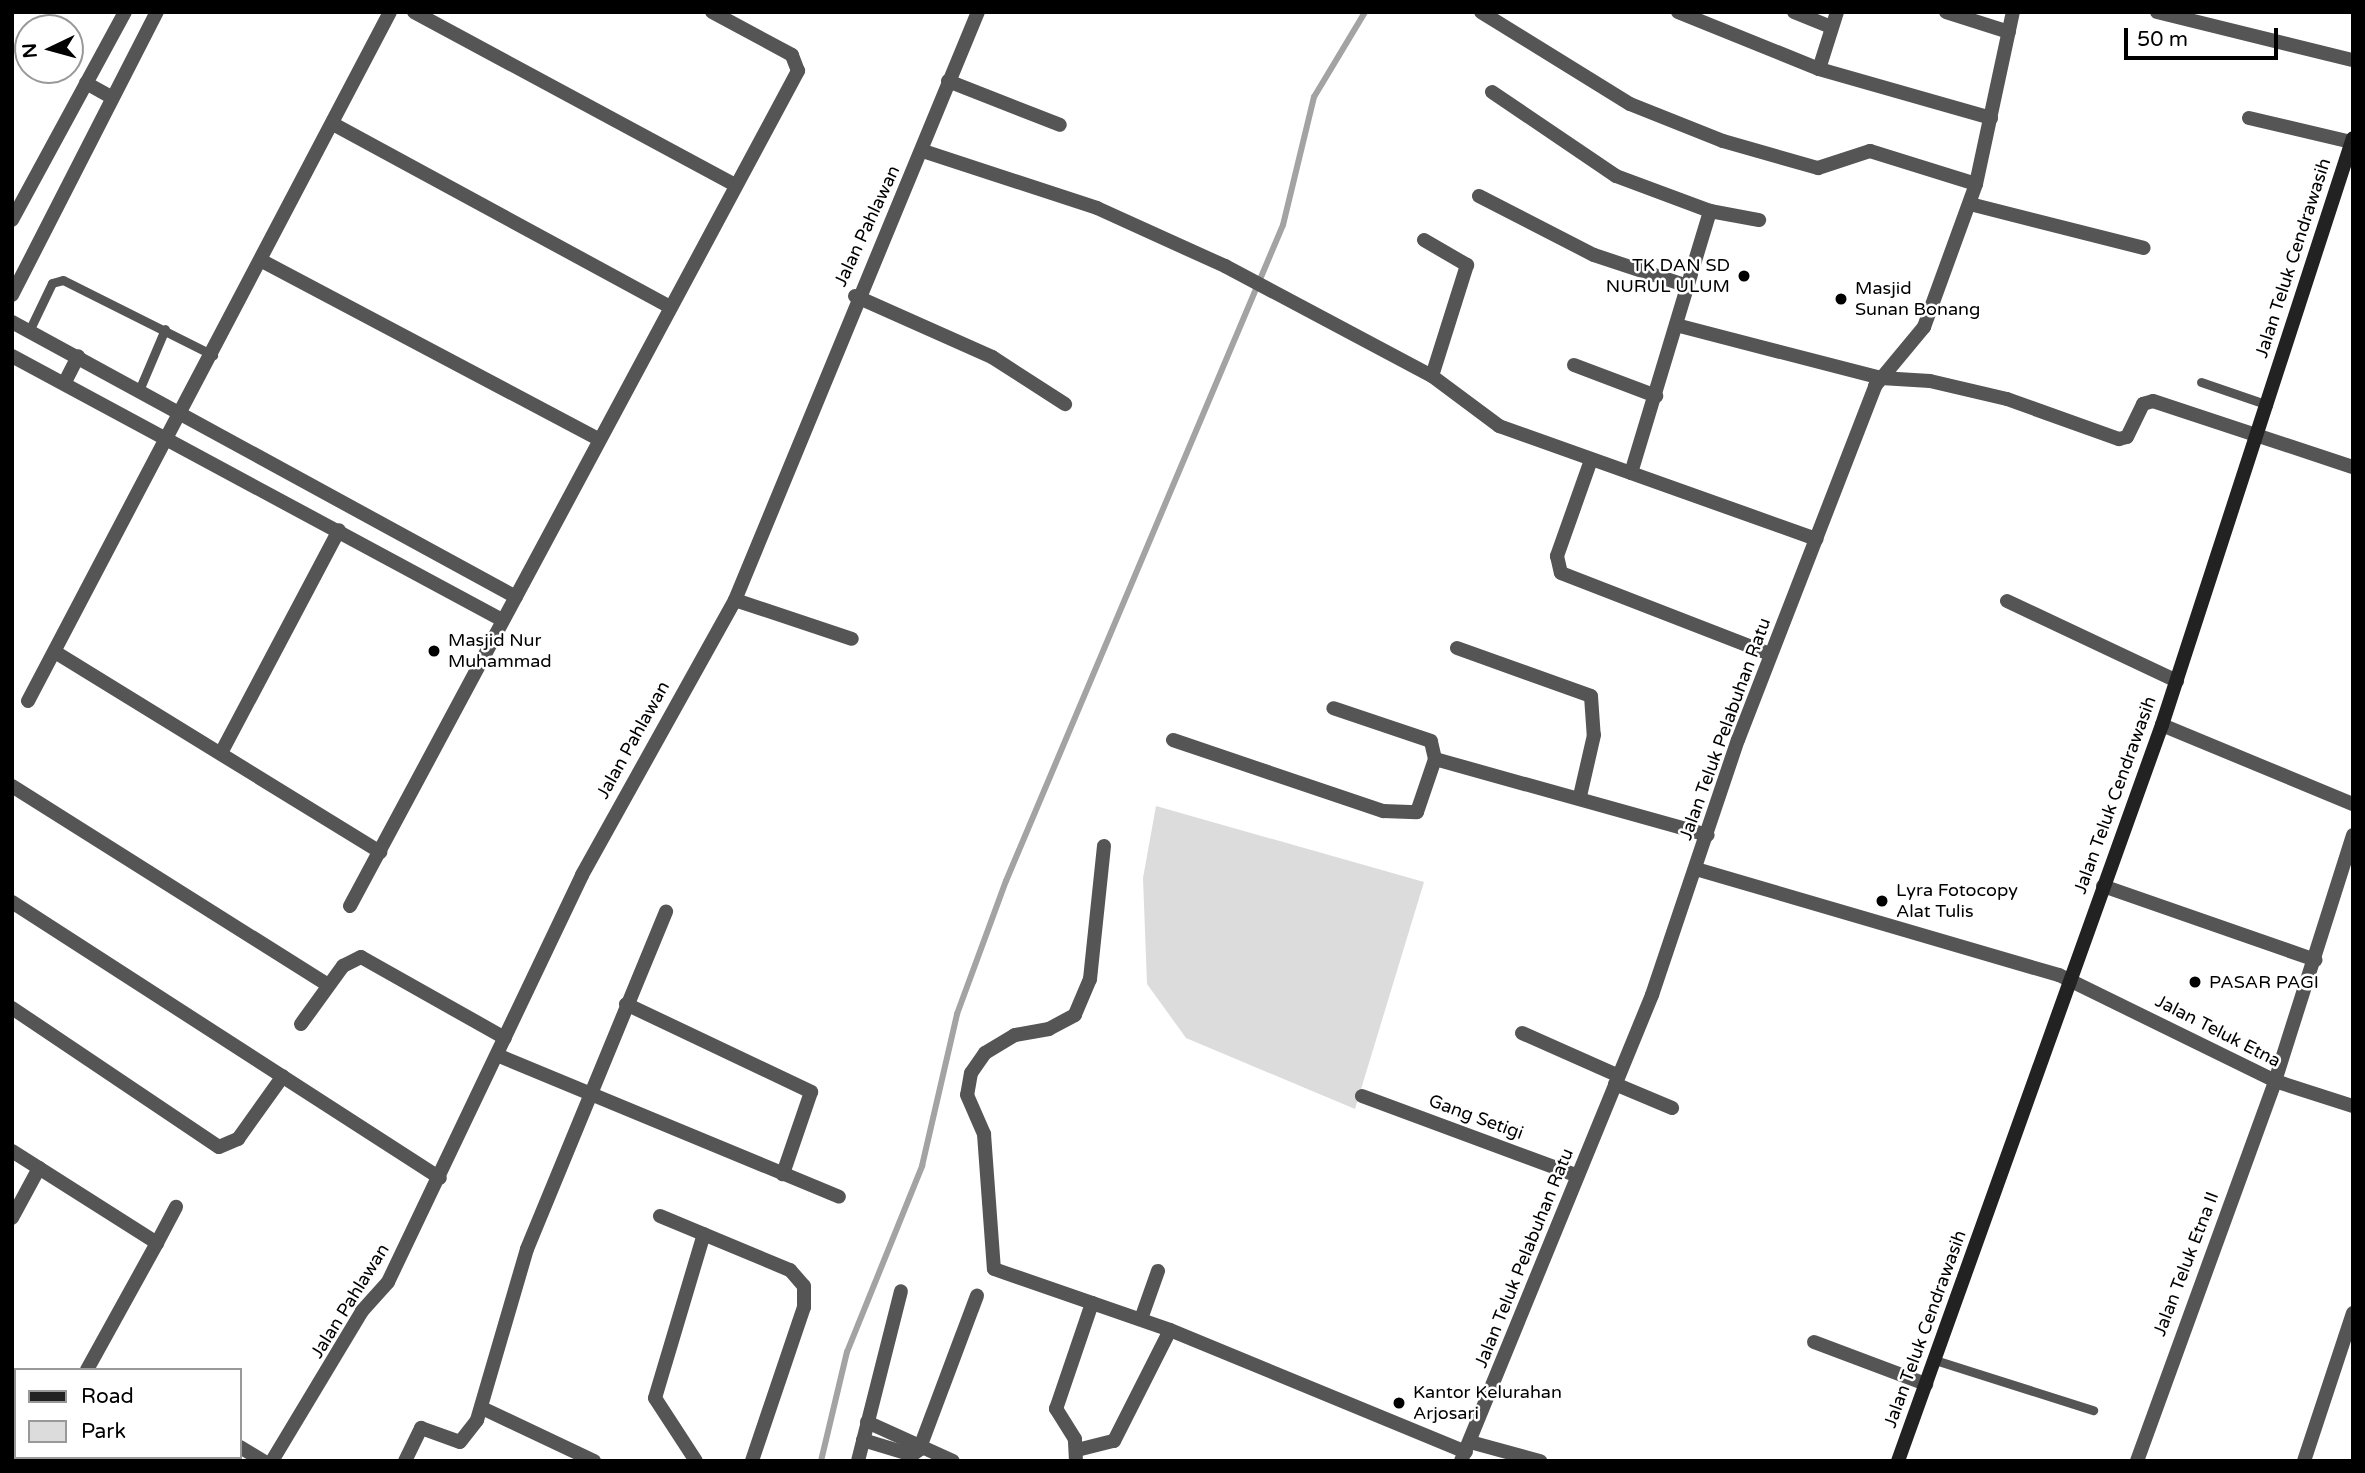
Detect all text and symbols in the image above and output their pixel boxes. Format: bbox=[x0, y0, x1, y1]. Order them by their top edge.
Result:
north arrow bbox=[14, 14, 84, 84]
scale bar bbox=[2127, 14, 2281, 58]
text: 50 m bbox=[2137, 27, 2188, 52]
text: N bbox=[18, 42, 42, 59]
street label: Jalan Teluk Cendrawasih bbox=[2250, 155, 2336, 361]
street label: Jalan Pahlawan bbox=[830, 162, 904, 290]
place label: TK DAN SD NURUL ULUM bbox=[1606, 255, 1730, 298]
marker: TK DAN SD NURUL ULUM bbox=[1736, 268, 1752, 284]
place label: Masjid Sunan Bonang bbox=[1855, 278, 1980, 320]
marker: Masjid Sunan Bonang bbox=[1833, 291, 1849, 307]
street label: Jalan Teluk Pelabuhan Ratu bbox=[1675, 615, 1775, 843]
place label: Masjid Nur Muhammad bbox=[448, 630, 552, 672]
marker: Masjid Nur Muhammad bbox=[426, 643, 442, 659]
street label: Jalan Pahlawan bbox=[592, 677, 674, 803]
street label: Jalan Teluk Cendrawasih bbox=[2069, 693, 2161, 897]
place label: Lyra Fotocopy Alat Tulis bbox=[1896, 880, 2018, 922]
marker: Lyra Fotocopy Alat Tulis bbox=[1874, 893, 1890, 909]
place label: PASAR PAGI bbox=[2209, 971, 2319, 993]
marker: PASAR PAGI bbox=[2187, 974, 2203, 990]
street label: Jalan Teluk Etna bbox=[2152, 990, 2284, 1072]
street label: Gang Setigi bbox=[1426, 1090, 1526, 1144]
street label: Jalan Teluk Pelabuhan Ratu bbox=[1470, 1145, 1578, 1371]
street label: Jalan Teluk Etna II bbox=[2149, 1189, 2223, 1339]
street label: Jalan Teluk Cendrawasih bbox=[1879, 1227, 1971, 1431]
street label: Jalan Pahlawan bbox=[306, 1240, 394, 1362]
legend bbox=[14, 1368, 242, 1459]
place label: Kantor Kelurahan Arjosari bbox=[1413, 1382, 1562, 1424]
text: Road bbox=[81, 1384, 134, 1409]
marker: Kantor Kelurahan Arjosari bbox=[1391, 1395, 1407, 1411]
text: Park bbox=[81, 1419, 126, 1444]

